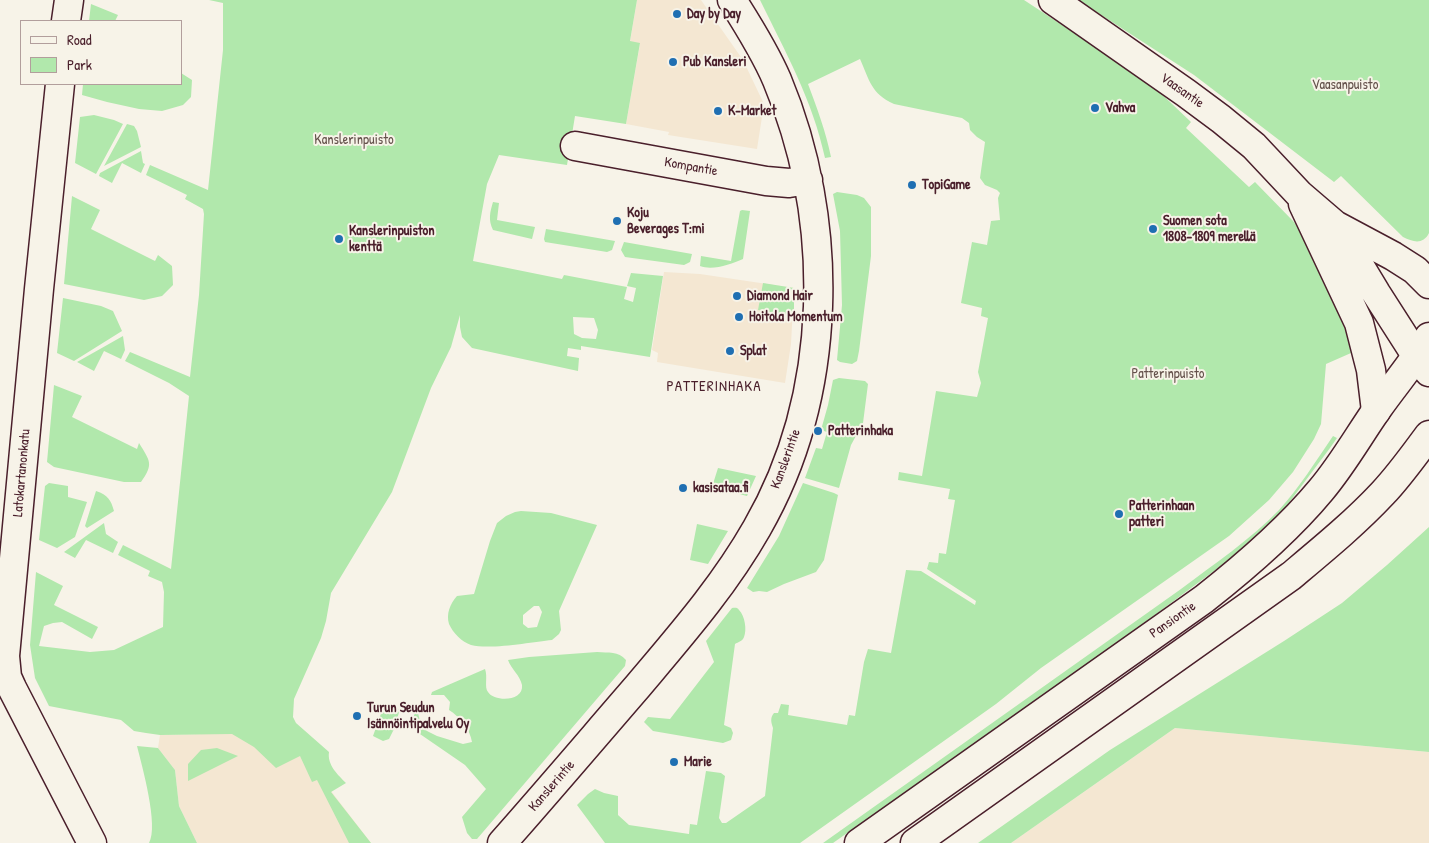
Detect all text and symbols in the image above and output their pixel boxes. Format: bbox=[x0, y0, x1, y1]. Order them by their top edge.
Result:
place label: Day by Day bbox=[687, 6, 741, 22]
marker: Day by Day bbox=[671, 8, 683, 20]
legend bbox=[20, 20, 182, 85]
text: Road bbox=[67, 29, 92, 50]
text: Park bbox=[67, 54, 92, 75]
place label: Pub Kansleri bbox=[683, 54, 747, 70]
marker: Pub Kansleri bbox=[667, 56, 679, 68]
street label: Vaasantie bbox=[1157, 70, 1207, 112]
park label: Vaasanpuisto bbox=[1312, 77, 1378, 93]
place label: Vahva bbox=[1105, 100, 1135, 116]
marker: Vahva bbox=[1089, 102, 1101, 114]
place label: K-Market bbox=[728, 103, 776, 119]
marker: K-Market bbox=[712, 105, 724, 117]
park label: Kanslerinpuisto bbox=[314, 132, 394, 148]
street label: Kompantie bbox=[663, 154, 719, 180]
place label: TopiGame bbox=[922, 177, 971, 193]
marker: TopiGame bbox=[906, 179, 918, 191]
place label: Koju Beverages T:mi bbox=[627, 205, 705, 238]
place label: Suomen sota 1808-1809 merellä bbox=[1163, 213, 1255, 246]
marker: Koju Beverages T:mi bbox=[611, 215, 623, 227]
place label: Kanslerinpuiston kenttä bbox=[349, 223, 435, 256]
marker: Suomen sota 1808-1809 merellä bbox=[1147, 223, 1159, 235]
marker: Kanslerinpuiston kenttä bbox=[333, 233, 345, 245]
place label: Diamond Hair bbox=[747, 288, 813, 304]
marker: Diamond Hair bbox=[731, 290, 743, 302]
place label: Hoitola Momentum bbox=[749, 309, 843, 325]
marker: Hoitola Momentum bbox=[733, 311, 745, 323]
place label: Splat bbox=[740, 343, 766, 359]
marker: Splat bbox=[724, 345, 736, 357]
park label: Patterinpuisto bbox=[1132, 366, 1204, 382]
district label: PATTERINHAKA bbox=[665, 378, 763, 396]
place label: Patterinhaka bbox=[828, 423, 893, 439]
marker: Patterinhaka bbox=[812, 425, 824, 437]
street label: Kanslerintie bbox=[767, 427, 805, 491]
street label: Latokartanonkatu bbox=[10, 428, 34, 518]
place label: kasisataa.fi bbox=[693, 480, 748, 496]
marker: kasisataa.fi bbox=[677, 482, 689, 494]
place label: Patterinhaan patteri bbox=[1129, 498, 1194, 530]
marker: Patterinhaan patteri bbox=[1113, 508, 1125, 520]
street label: Pansiontie bbox=[1147, 598, 1199, 642]
place label: Turun Seudun Isännöintipalvelu Oy bbox=[367, 700, 470, 732]
marker: Turun Seudun Isännöintipalvelu Oy bbox=[351, 710, 363, 722]
place label: Marie bbox=[684, 754, 712, 770]
marker: Marie bbox=[668, 756, 680, 768]
street label: Kanslerintie bbox=[525, 757, 579, 815]

